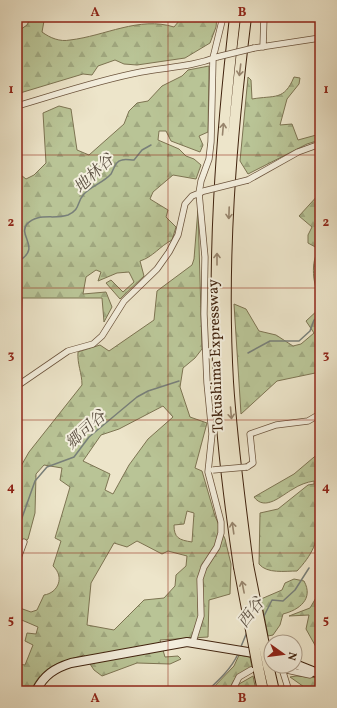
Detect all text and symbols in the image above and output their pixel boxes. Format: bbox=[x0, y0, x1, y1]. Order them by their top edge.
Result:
text: A bbox=[90, 4, 100, 22]
text: B bbox=[238, 4, 247, 22]
one-way arrow bbox=[236, 63, 244, 76]
text: 1 bbox=[8, 81, 14, 99]
text: 1 bbox=[323, 81, 329, 99]
one-way arrow bbox=[220, 123, 227, 136]
water label: 地林谷 bbox=[69, 149, 120, 199]
one-way arrow bbox=[225, 206, 232, 219]
text: 2 bbox=[8, 214, 15, 232]
text: 2 bbox=[323, 214, 330, 232]
one-way arrow bbox=[213, 253, 221, 266]
street label: Tokushima Expressway bbox=[203, 279, 230, 433]
text: 3 bbox=[8, 347, 15, 365]
text: 3 bbox=[323, 347, 330, 365]
water label: 郷司谷 bbox=[61, 405, 112, 455]
one-way arrow bbox=[227, 406, 234, 419]
text: 4 bbox=[7, 479, 15, 497]
text: 4 bbox=[322, 479, 330, 497]
one-way arrow bbox=[229, 522, 237, 535]
one-way arrow bbox=[238, 581, 246, 594]
water label: 西谷 bbox=[233, 593, 271, 633]
text: 5 bbox=[8, 612, 14, 630]
text: 5 bbox=[323, 612, 329, 630]
north arrow bbox=[263, 634, 303, 674]
text: N bbox=[283, 650, 299, 662]
text: A bbox=[90, 690, 100, 708]
text: B bbox=[238, 690, 247, 708]

